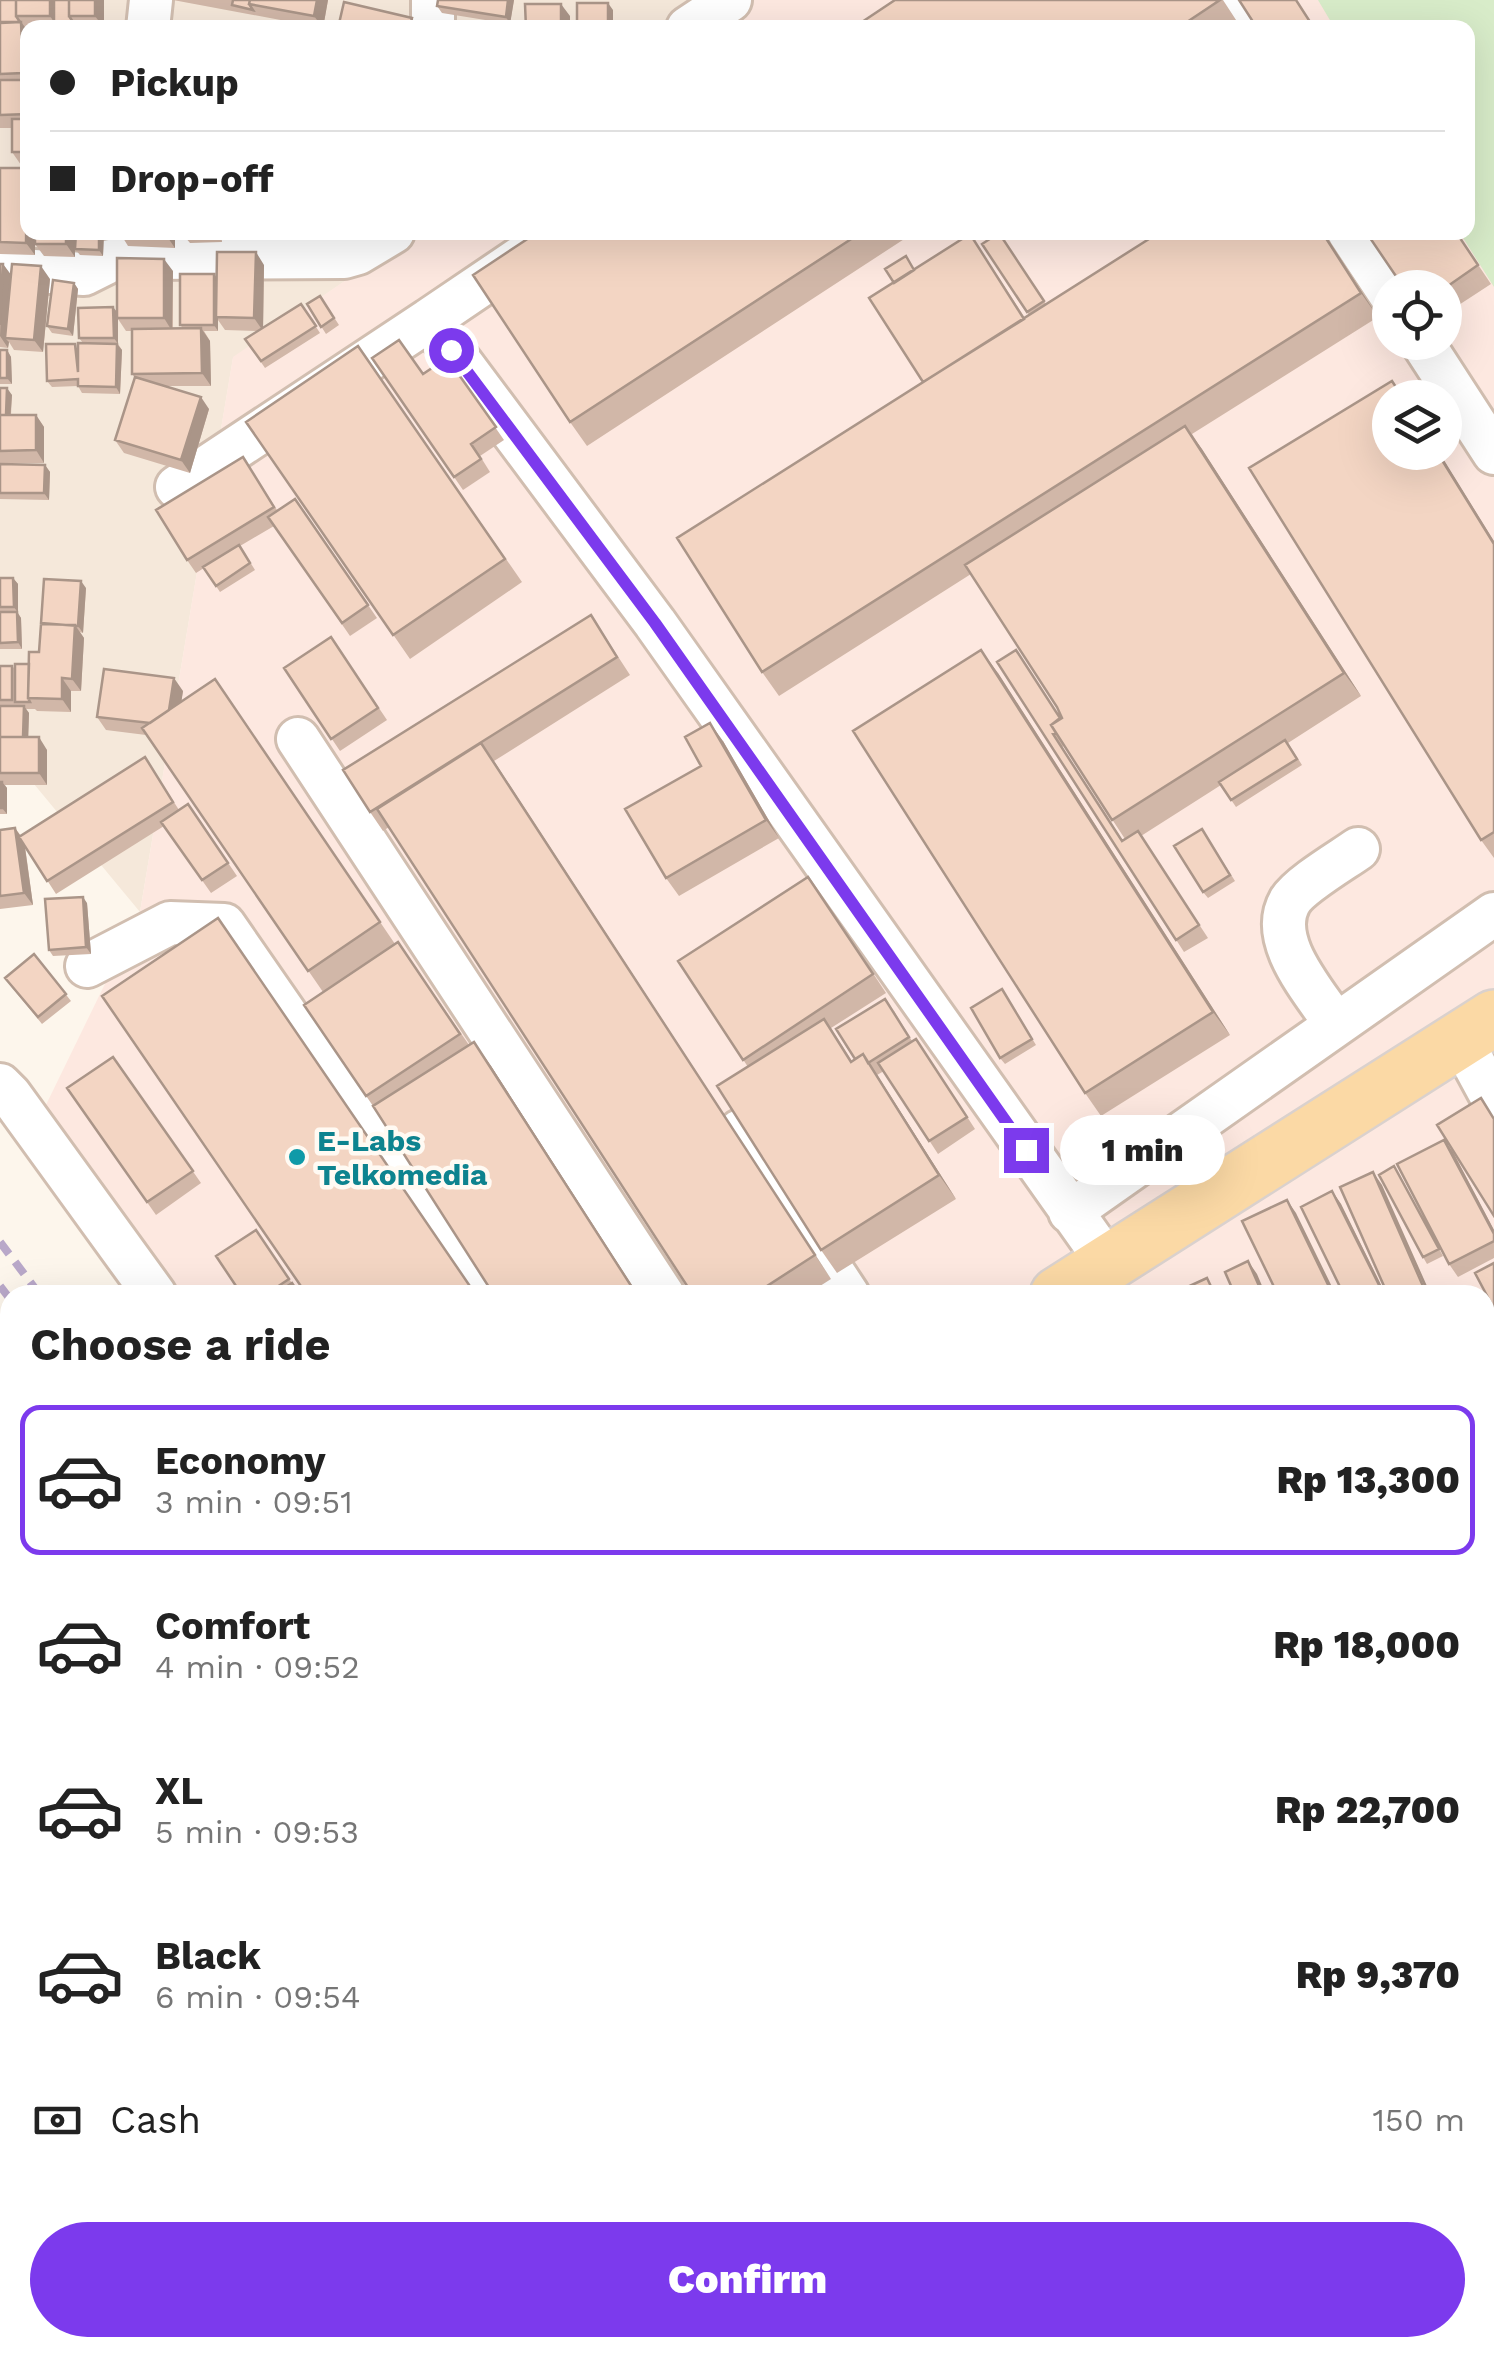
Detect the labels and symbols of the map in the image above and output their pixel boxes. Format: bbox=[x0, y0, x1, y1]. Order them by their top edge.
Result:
route start bbox=[429, 328, 474, 373]
callout: 1 min bbox=[1061, 1115, 1226, 1185]
place label: E-Labs Telkomedia bbox=[317, 1123, 488, 1192]
route end bbox=[1004, 1128, 1049, 1173]
marker: E-Labs Telkomedia bbox=[286, 1146, 308, 1168]

